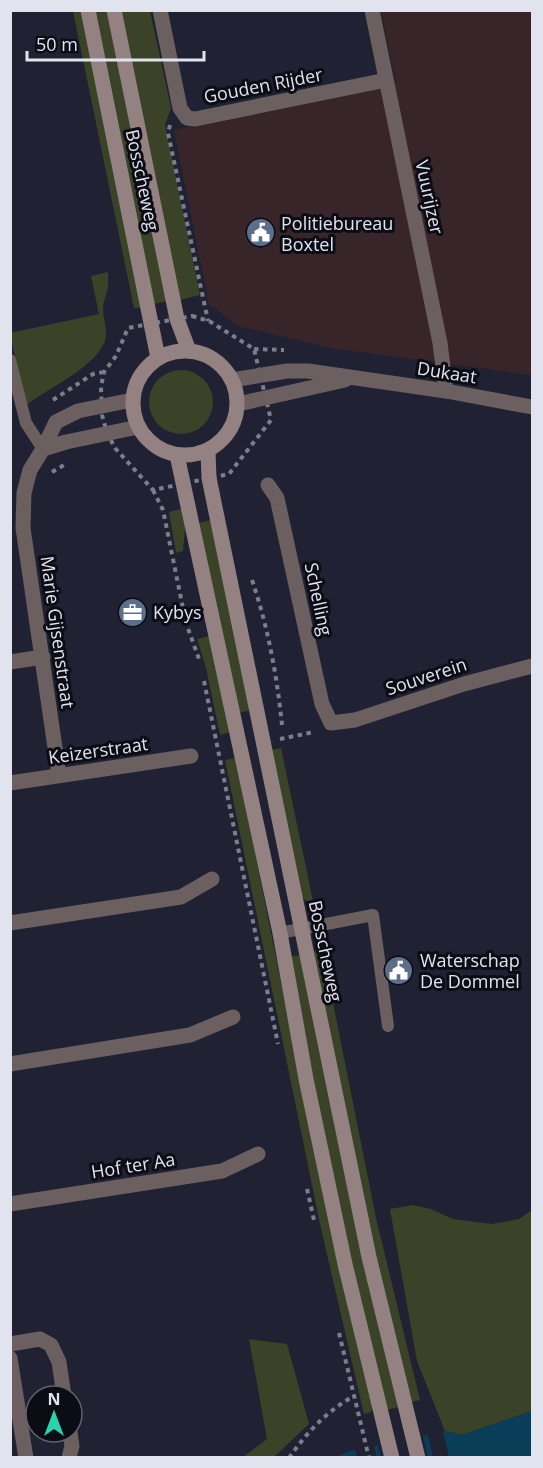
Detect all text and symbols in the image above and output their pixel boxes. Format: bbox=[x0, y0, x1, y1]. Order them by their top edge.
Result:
scale bar bbox=[27, 24, 204, 62]
text: 50 m bbox=[36, 32, 78, 56]
street label: Gouden Rijder bbox=[202, 62, 325, 108]
street label: Bosscheweg bbox=[121, 127, 166, 233]
street label: Vuurijzer bbox=[410, 158, 450, 237]
place label: Politiebureau Boxtel bbox=[281, 211, 393, 256]
public building icon: Politiebureau Boxtel bbox=[244, 217, 276, 249]
street label: Dukaat bbox=[415, 355, 479, 389]
street label: Marie Gijsenstraat bbox=[35, 554, 81, 710]
street label: Schelling bbox=[300, 560, 338, 638]
office icon: Kybys bbox=[116, 596, 148, 628]
place label: Kybys bbox=[153, 600, 202, 624]
street label: Souverein bbox=[382, 652, 470, 700]
street label: Keizerstraat bbox=[47, 731, 149, 769]
street label: Bosscheweg bbox=[304, 898, 349, 1004]
place label: Waterschap De Dommel bbox=[420, 948, 520, 993]
public building icon: Waterschap De Dommel bbox=[383, 954, 415, 986]
street label: Hof ter Aa bbox=[89, 1147, 177, 1183]
north arrow bbox=[24, 1384, 84, 1444]
text: N bbox=[47, 1388, 61, 1410]

